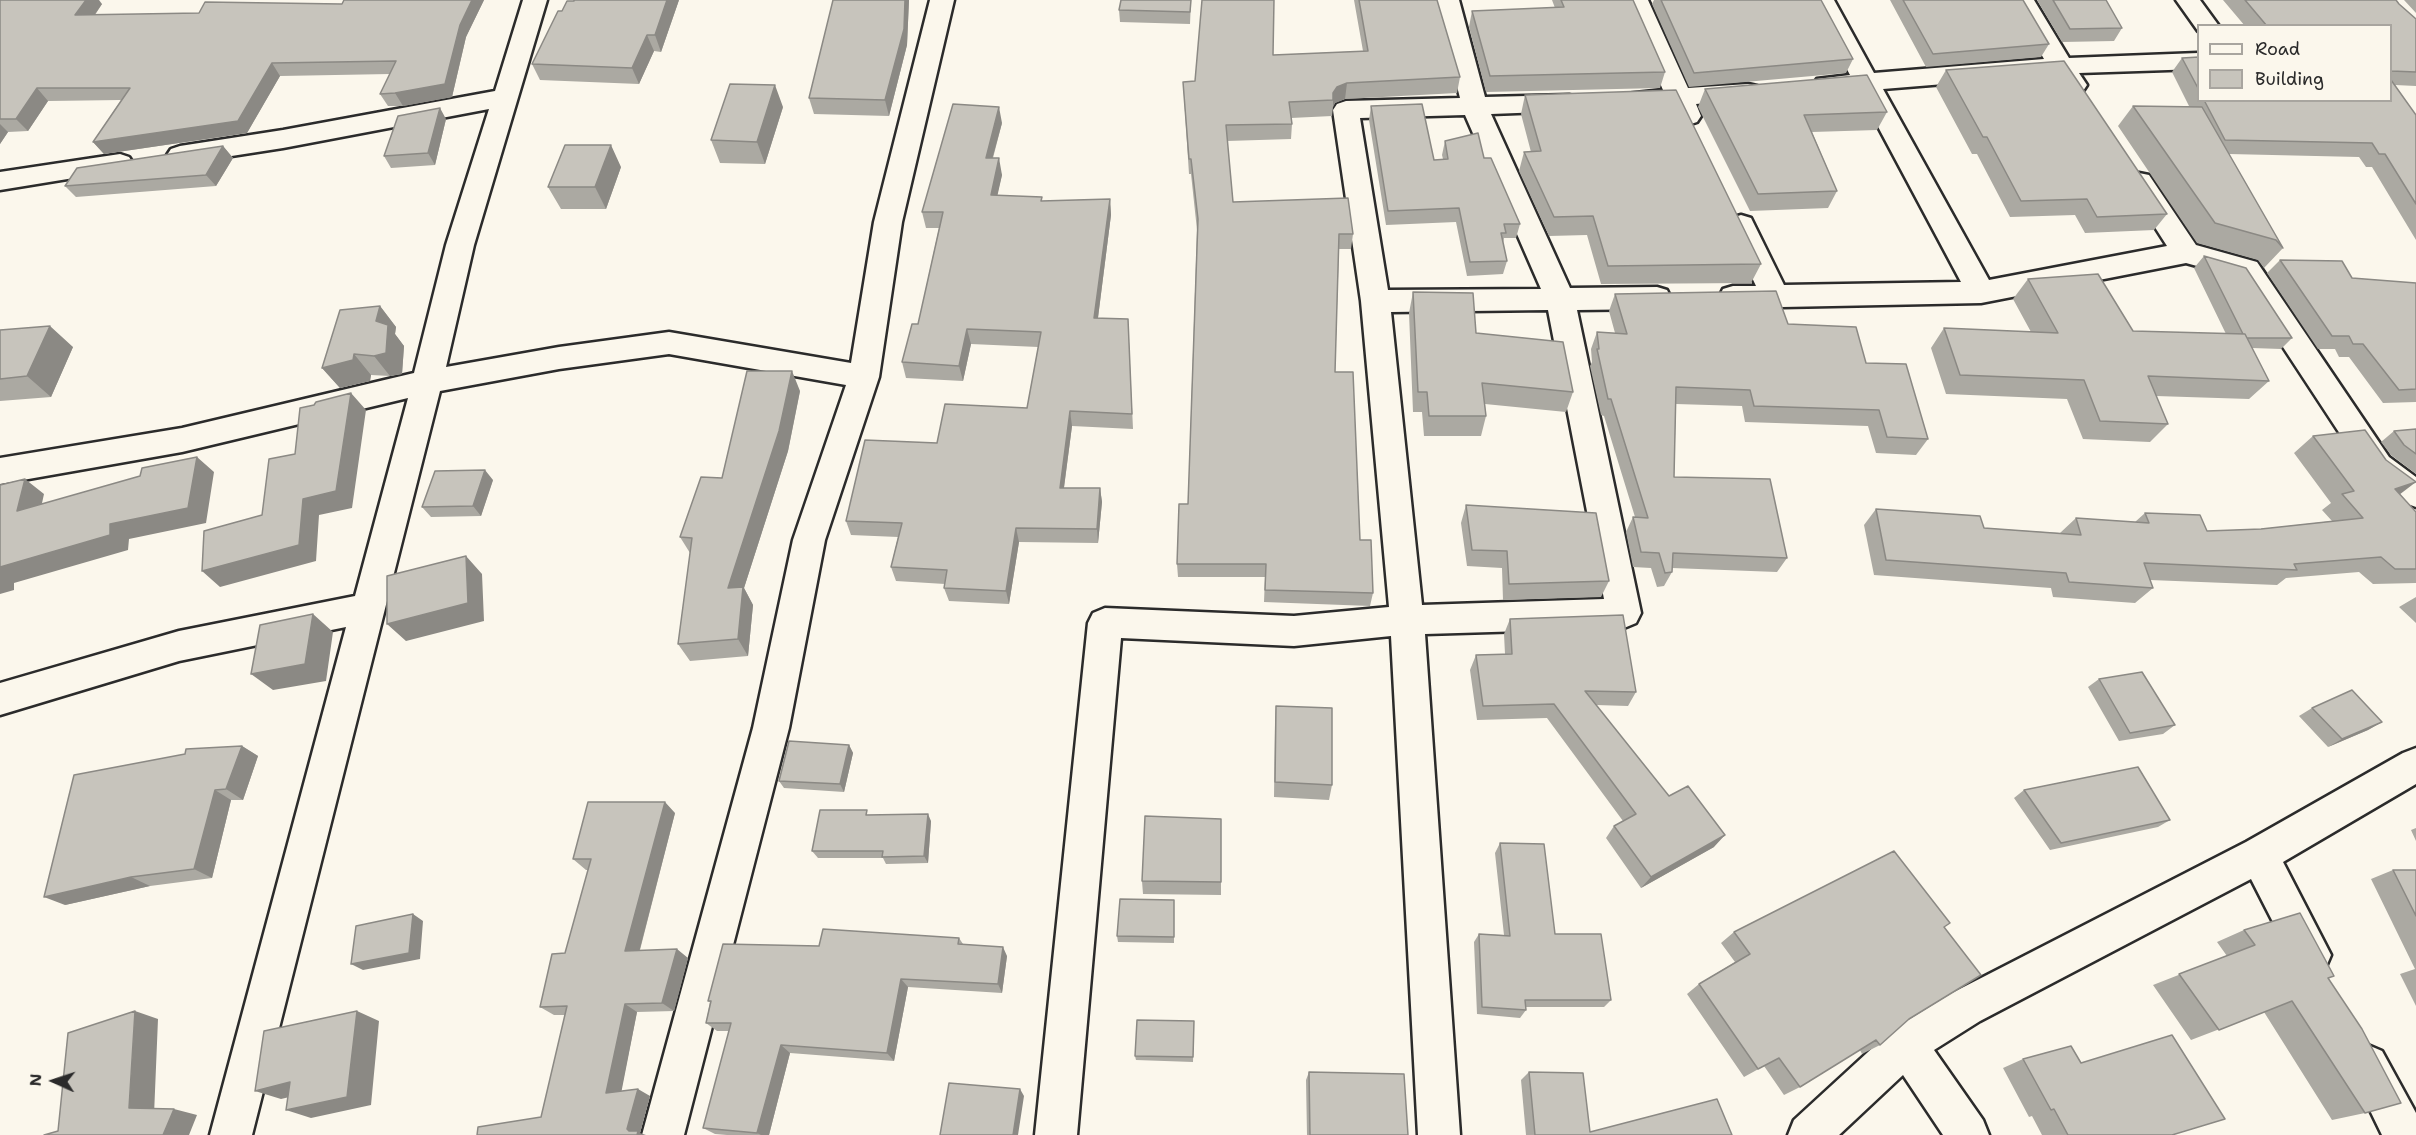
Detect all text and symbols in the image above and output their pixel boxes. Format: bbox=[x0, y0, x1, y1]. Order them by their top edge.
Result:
legend bbox=[2197, 24, 2392, 102]
text: Road bbox=[2255, 37, 2300, 61]
text: Building bbox=[2255, 67, 2324, 91]
north arrow bbox=[24, 1051, 84, 1111]
text: N bbox=[25, 1073, 46, 1087]

